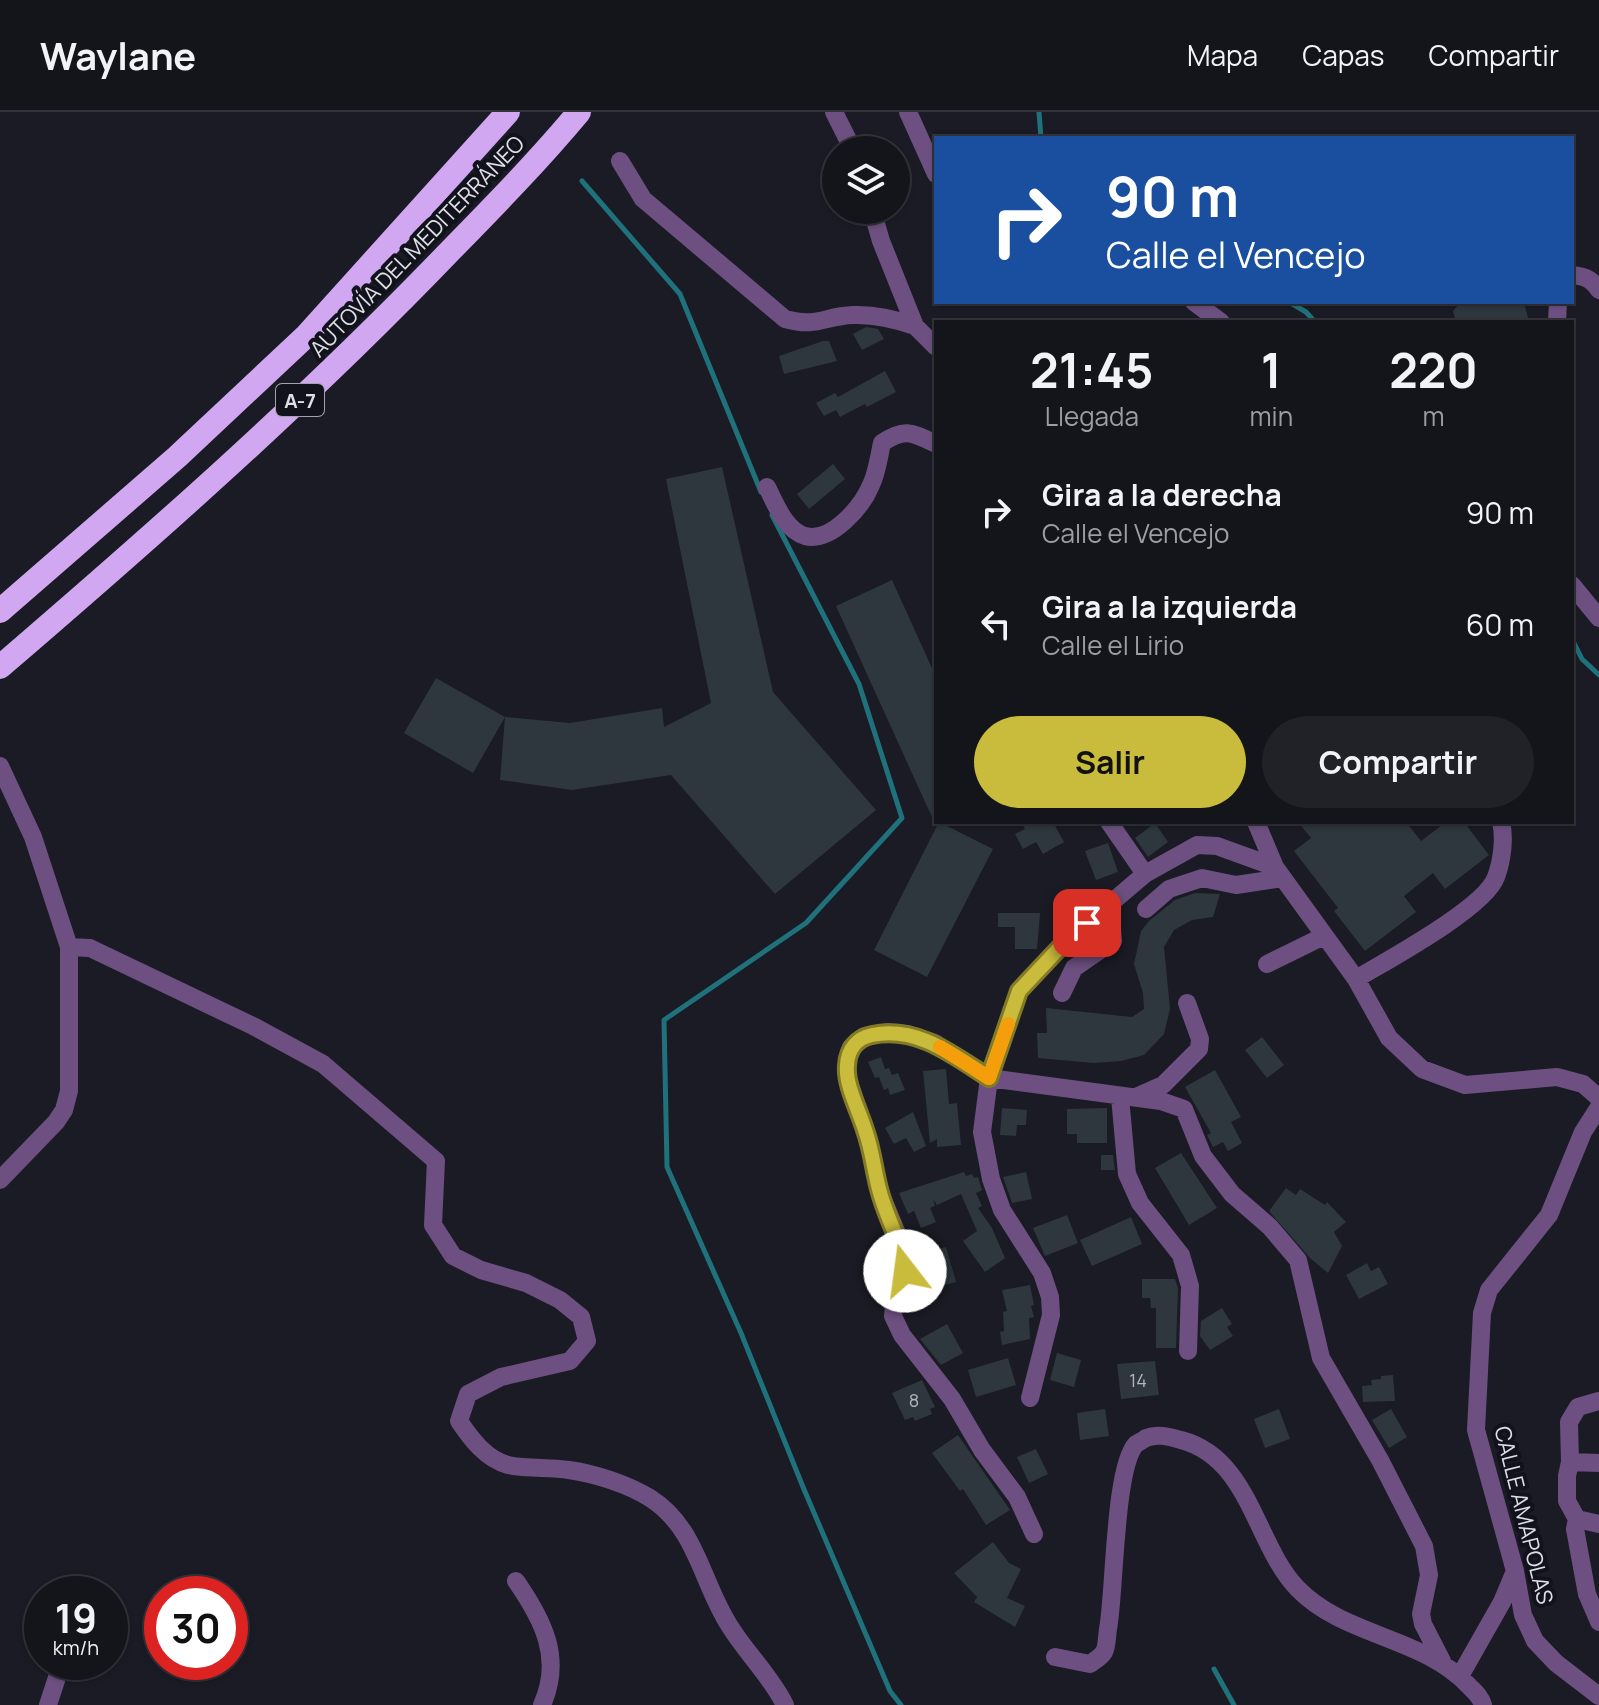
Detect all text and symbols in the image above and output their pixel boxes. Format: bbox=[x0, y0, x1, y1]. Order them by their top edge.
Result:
text: Waylane bbox=[40, 29, 196, 81]
text: Mapa bbox=[1187, 36, 1258, 74]
text: Capas bbox=[1302, 36, 1385, 74]
text: Compartir bbox=[1429, 36, 1559, 74]
street label: AUTOVÍA DEL MEDITERRÁNEO bbox=[303, 129, 531, 363]
map controls bbox=[822, 136, 910, 224]
button: layers bbox=[822, 136, 910, 224]
text: 90 m bbox=[1106, 157, 1239, 234]
icon: right bbox=[974, 168, 1078, 272]
text: Calle el Vencejo bbox=[1106, 230, 1366, 279]
text: 21:45 bbox=[1030, 337, 1153, 402]
text: 1 bbox=[1261, 337, 1282, 402]
text: 220 bbox=[1389, 337, 1478, 402]
road number: A-7 bbox=[276, 384, 324, 416]
text: Llegada bbox=[1045, 398, 1139, 434]
text: min bbox=[1250, 398, 1293, 434]
text: m bbox=[1423, 398, 1445, 434]
text: Gira a la derecha bbox=[1042, 474, 1282, 515]
icon: right bbox=[974, 490, 1018, 534]
text: 90 m bbox=[1466, 492, 1534, 533]
text: Calle el Vencejo bbox=[1042, 515, 1229, 551]
text: Gira a la izquierda bbox=[1042, 586, 1297, 627]
icon: left bbox=[974, 602, 1018, 646]
text: 60 m bbox=[1466, 604, 1534, 645]
text: Calle el Lirio bbox=[1042, 627, 1184, 663]
button: Salir bbox=[974, 716, 1246, 808]
button: Compartir bbox=[1262, 716, 1534, 808]
pin bbox=[1053, 889, 1121, 957]
icon: arrive bbox=[1065, 901, 1109, 945]
position arrow bbox=[863, 1229, 947, 1313]
house number: 14 bbox=[1129, 1368, 1147, 1392]
house number: 8 bbox=[909, 1388, 919, 1412]
street label: CALLE AMAPOLAS bbox=[1487, 1423, 1561, 1607]
speed limit sign: 30 bbox=[144, 1576, 248, 1680]
text: 19 bbox=[55, 1590, 97, 1645]
text: km/h bbox=[53, 1634, 99, 1661]

